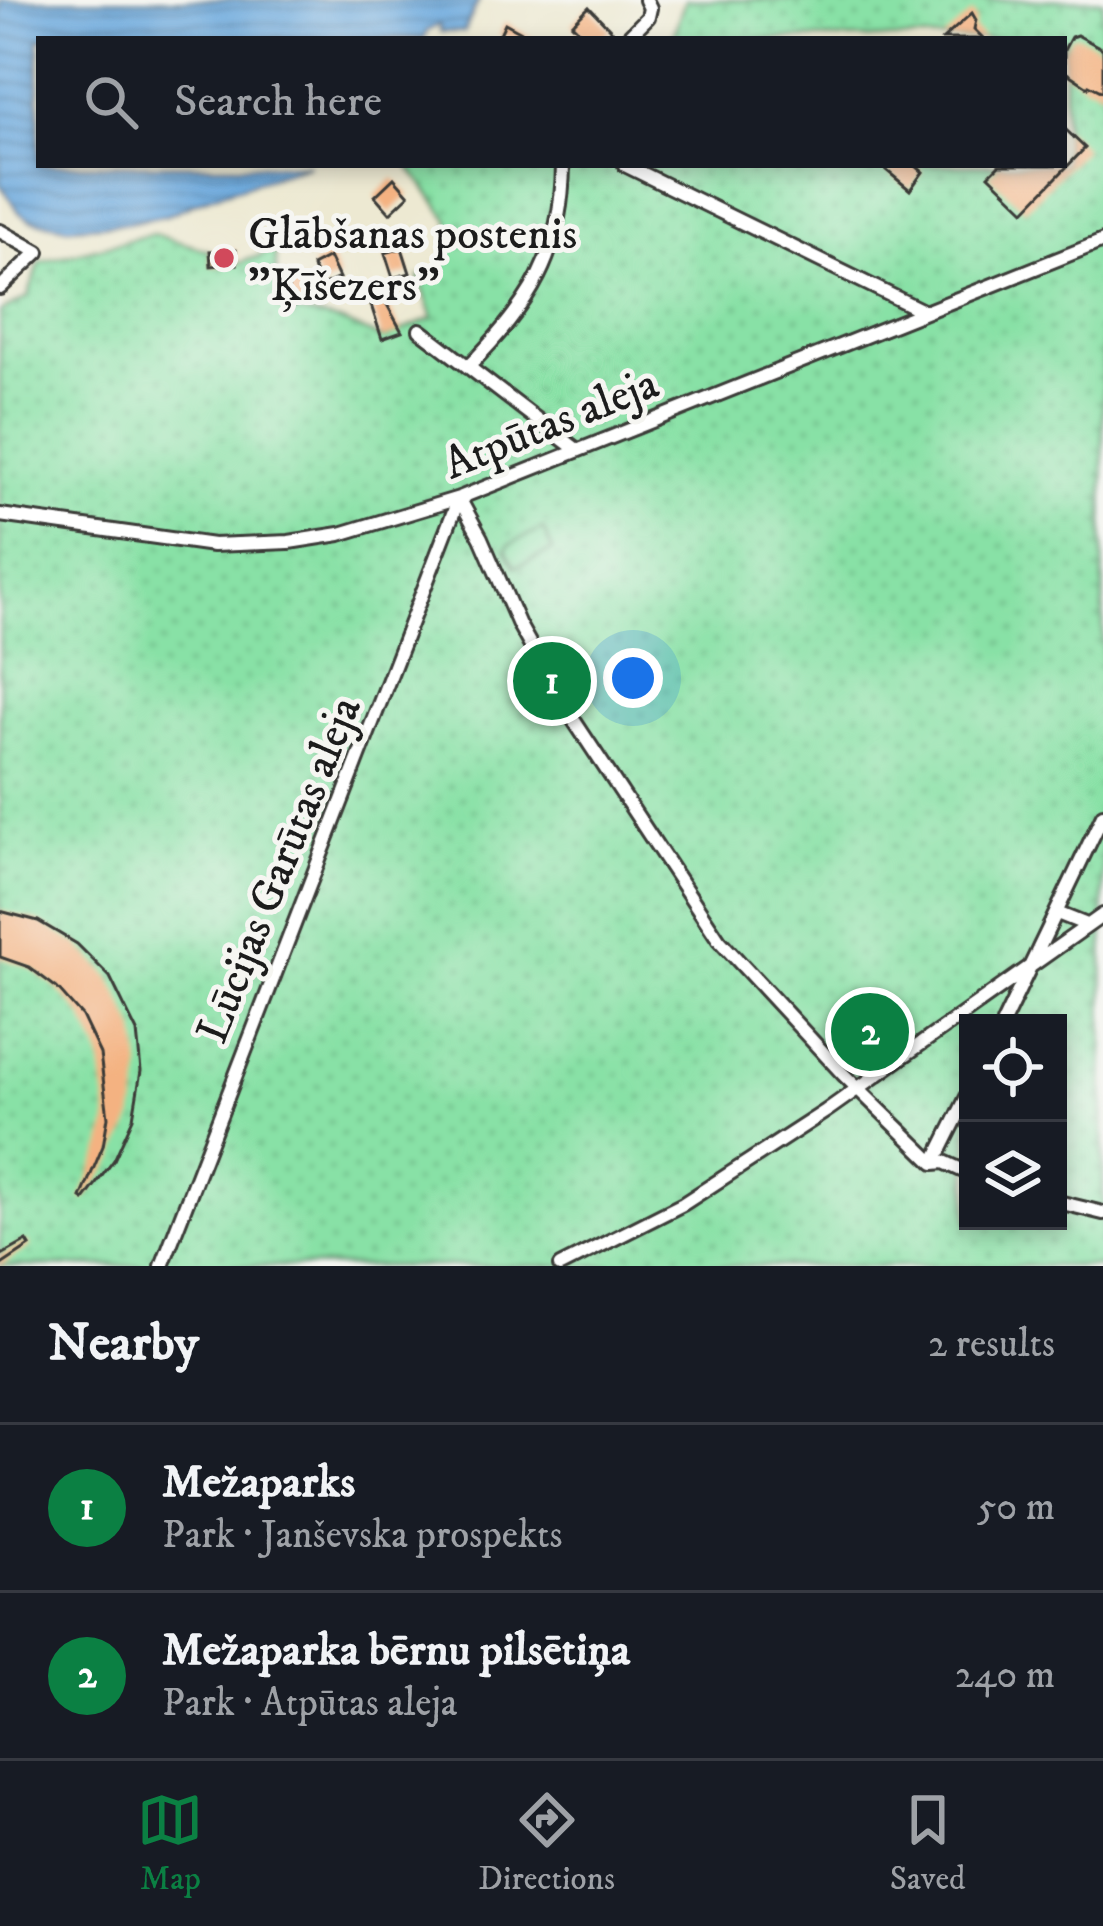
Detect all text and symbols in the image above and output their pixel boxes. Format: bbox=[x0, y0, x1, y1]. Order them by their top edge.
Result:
search box bbox=[36, 36, 1067, 168]
icon: search bbox=[78, 69, 144, 135]
text: Search here bbox=[174, 74, 382, 130]
place label: Glābšanas postenis "Ķīšezers" bbox=[248, 207, 577, 315]
marker: Glābšanas postenis "Ķīšezers" bbox=[211, 245, 237, 271]
street label: Atpūtas aleja bbox=[436, 356, 667, 493]
pin: 1 bbox=[513, 636, 591, 726]
your location bbox=[603, 648, 663, 708]
street label: Lūcijas Garūtas aleja bbox=[185, 689, 375, 1051]
pin: 2 bbox=[831, 987, 909, 1077]
map controls bbox=[959, 1014, 1067, 1230]
button: locate bbox=[959, 1014, 1067, 1122]
button: layers bbox=[959, 1122, 1067, 1230]
text: Nearby bbox=[48, 1312, 199, 1376]
text: 2 results bbox=[928, 1320, 1055, 1369]
text: Mežaparks bbox=[162, 1455, 355, 1511]
text: 1 bbox=[80, 1483, 94, 1532]
text: 50 m bbox=[977, 1483, 1055, 1532]
text: Park · Janševska prospekts bbox=[162, 1511, 563, 1560]
text: Mežaparka bērnu pilsētiņa bbox=[162, 1623, 630, 1679]
text: 2 bbox=[77, 1651, 97, 1700]
text: 240 m bbox=[955, 1651, 1055, 1700]
text: Park · Atpūtas aleja bbox=[162, 1679, 457, 1728]
tab: Map bbox=[137, 1787, 203, 1900]
tab: Directions bbox=[478, 1787, 615, 1900]
tab: Saved bbox=[890, 1787, 966, 1900]

